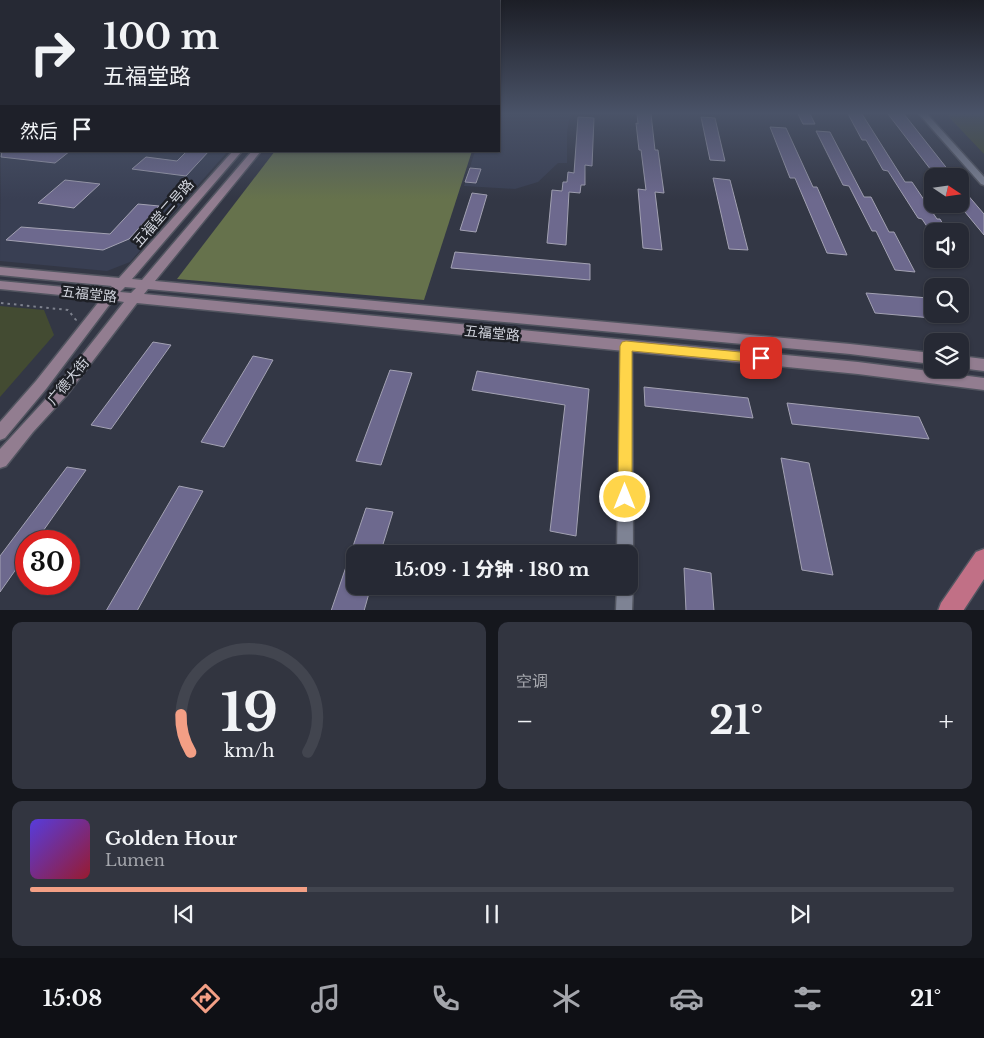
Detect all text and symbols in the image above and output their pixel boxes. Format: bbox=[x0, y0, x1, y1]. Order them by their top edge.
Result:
text: 100 m bbox=[103, 15, 219, 58]
icon: right bbox=[20, 20, 85, 85]
text: 五福堂路 bbox=[103, 63, 191, 90]
icon: arrive bbox=[68, 115, 96, 143]
text: 然后 bbox=[20, 120, 58, 143]
north arrow bbox=[924, 168, 969, 212]
map controls bbox=[924, 168, 969, 378]
street label: 五福堂二号路 bbox=[129, 175, 197, 251]
button: sound bbox=[924, 223, 969, 268]
button: search bbox=[924, 278, 969, 323]
street label: 五福堂路 bbox=[60, 282, 118, 306]
street label: 五福堂路 bbox=[463, 322, 521, 344]
button: layers bbox=[924, 333, 969, 378]
pin bbox=[740, 337, 782, 379]
icon: arrive bbox=[747, 344, 775, 372]
street label: 广德大街 bbox=[43, 354, 93, 408]
position arrow bbox=[598, 470, 650, 522]
speed limit sign: 30 bbox=[15, 530, 80, 595]
text: 15:09 · 1 分钟 · 180 m bbox=[394, 558, 590, 581]
text: 空调 bbox=[516, 671, 548, 691]
text: 19 bbox=[220, 681, 278, 745]
text: 21° bbox=[709, 697, 763, 744]
text: − bbox=[516, 704, 534, 739]
text: + bbox=[939, 704, 954, 739]
text: km/h bbox=[224, 740, 274, 762]
text: Golden Hour bbox=[105, 827, 237, 850]
text: Lumen bbox=[105, 850, 165, 870]
icon: previous bbox=[170, 900, 198, 928]
icon: pause bbox=[478, 900, 506, 928]
icon: next bbox=[786, 900, 814, 928]
icon: directions bbox=[188, 981, 223, 1016]
icon: music bbox=[308, 981, 343, 1016]
icon: phone bbox=[428, 981, 463, 1016]
icon: climate bbox=[549, 981, 584, 1016]
icon: car bbox=[669, 981, 704, 1016]
icon: filters bbox=[790, 981, 825, 1016]
text: 15:08 bbox=[43, 985, 102, 1012]
text: 21° bbox=[910, 985, 941, 1012]

